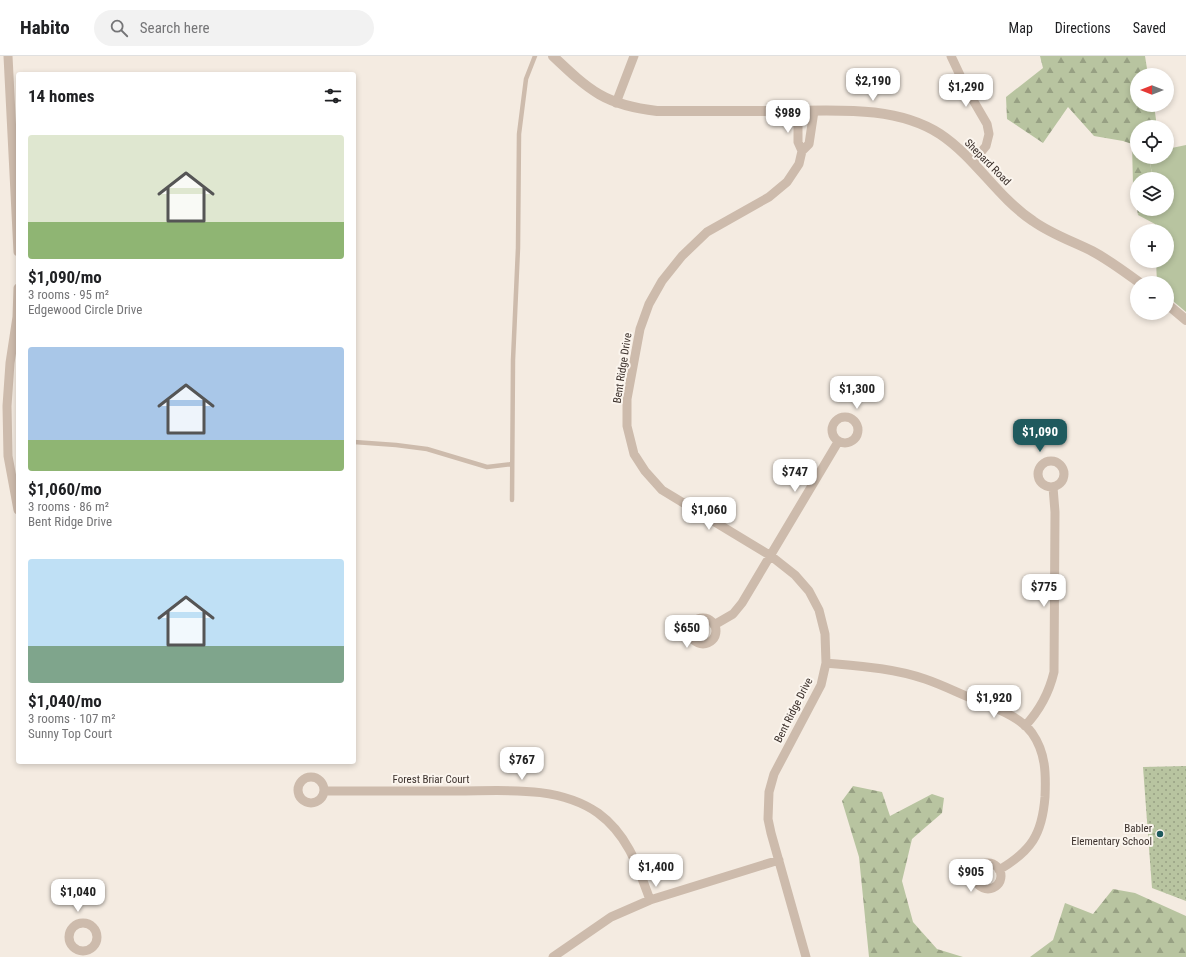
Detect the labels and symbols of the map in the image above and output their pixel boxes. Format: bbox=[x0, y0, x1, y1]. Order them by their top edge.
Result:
pin: $2,190 bbox=[840, 68, 906, 102]
north arrow bbox=[1130, 68, 1174, 112]
pin: $1,290 bbox=[933, 74, 999, 108]
pin: $989 bbox=[764, 100, 812, 134]
street label: Shepard Road bbox=[962, 136, 1014, 188]
street label: Bent Ridge Drive bbox=[611, 332, 634, 404]
pin: $1,300 bbox=[824, 376, 890, 410]
pin: $1,090 bbox=[1007, 419, 1073, 453]
pin: $747 bbox=[771, 459, 819, 493]
pin: $1,060 bbox=[676, 497, 742, 531]
pin: $775 bbox=[1020, 574, 1068, 608]
pin: $650 bbox=[663, 615, 711, 649]
street label: Bent Ridge Drive bbox=[772, 676, 815, 745]
pin: $1,920 bbox=[961, 685, 1027, 719]
pin: $767 bbox=[498, 747, 546, 781]
street label: Forest Briar Court bbox=[393, 773, 469, 786]
place label: Babler Elementary School bbox=[1071, 822, 1153, 848]
marker: Babler Elementary School bbox=[1155, 829, 1165, 839]
pin: $1,400 bbox=[623, 854, 689, 888]
pin: $905 bbox=[947, 859, 995, 893]
pin: $1,040 bbox=[45, 879, 111, 913]

